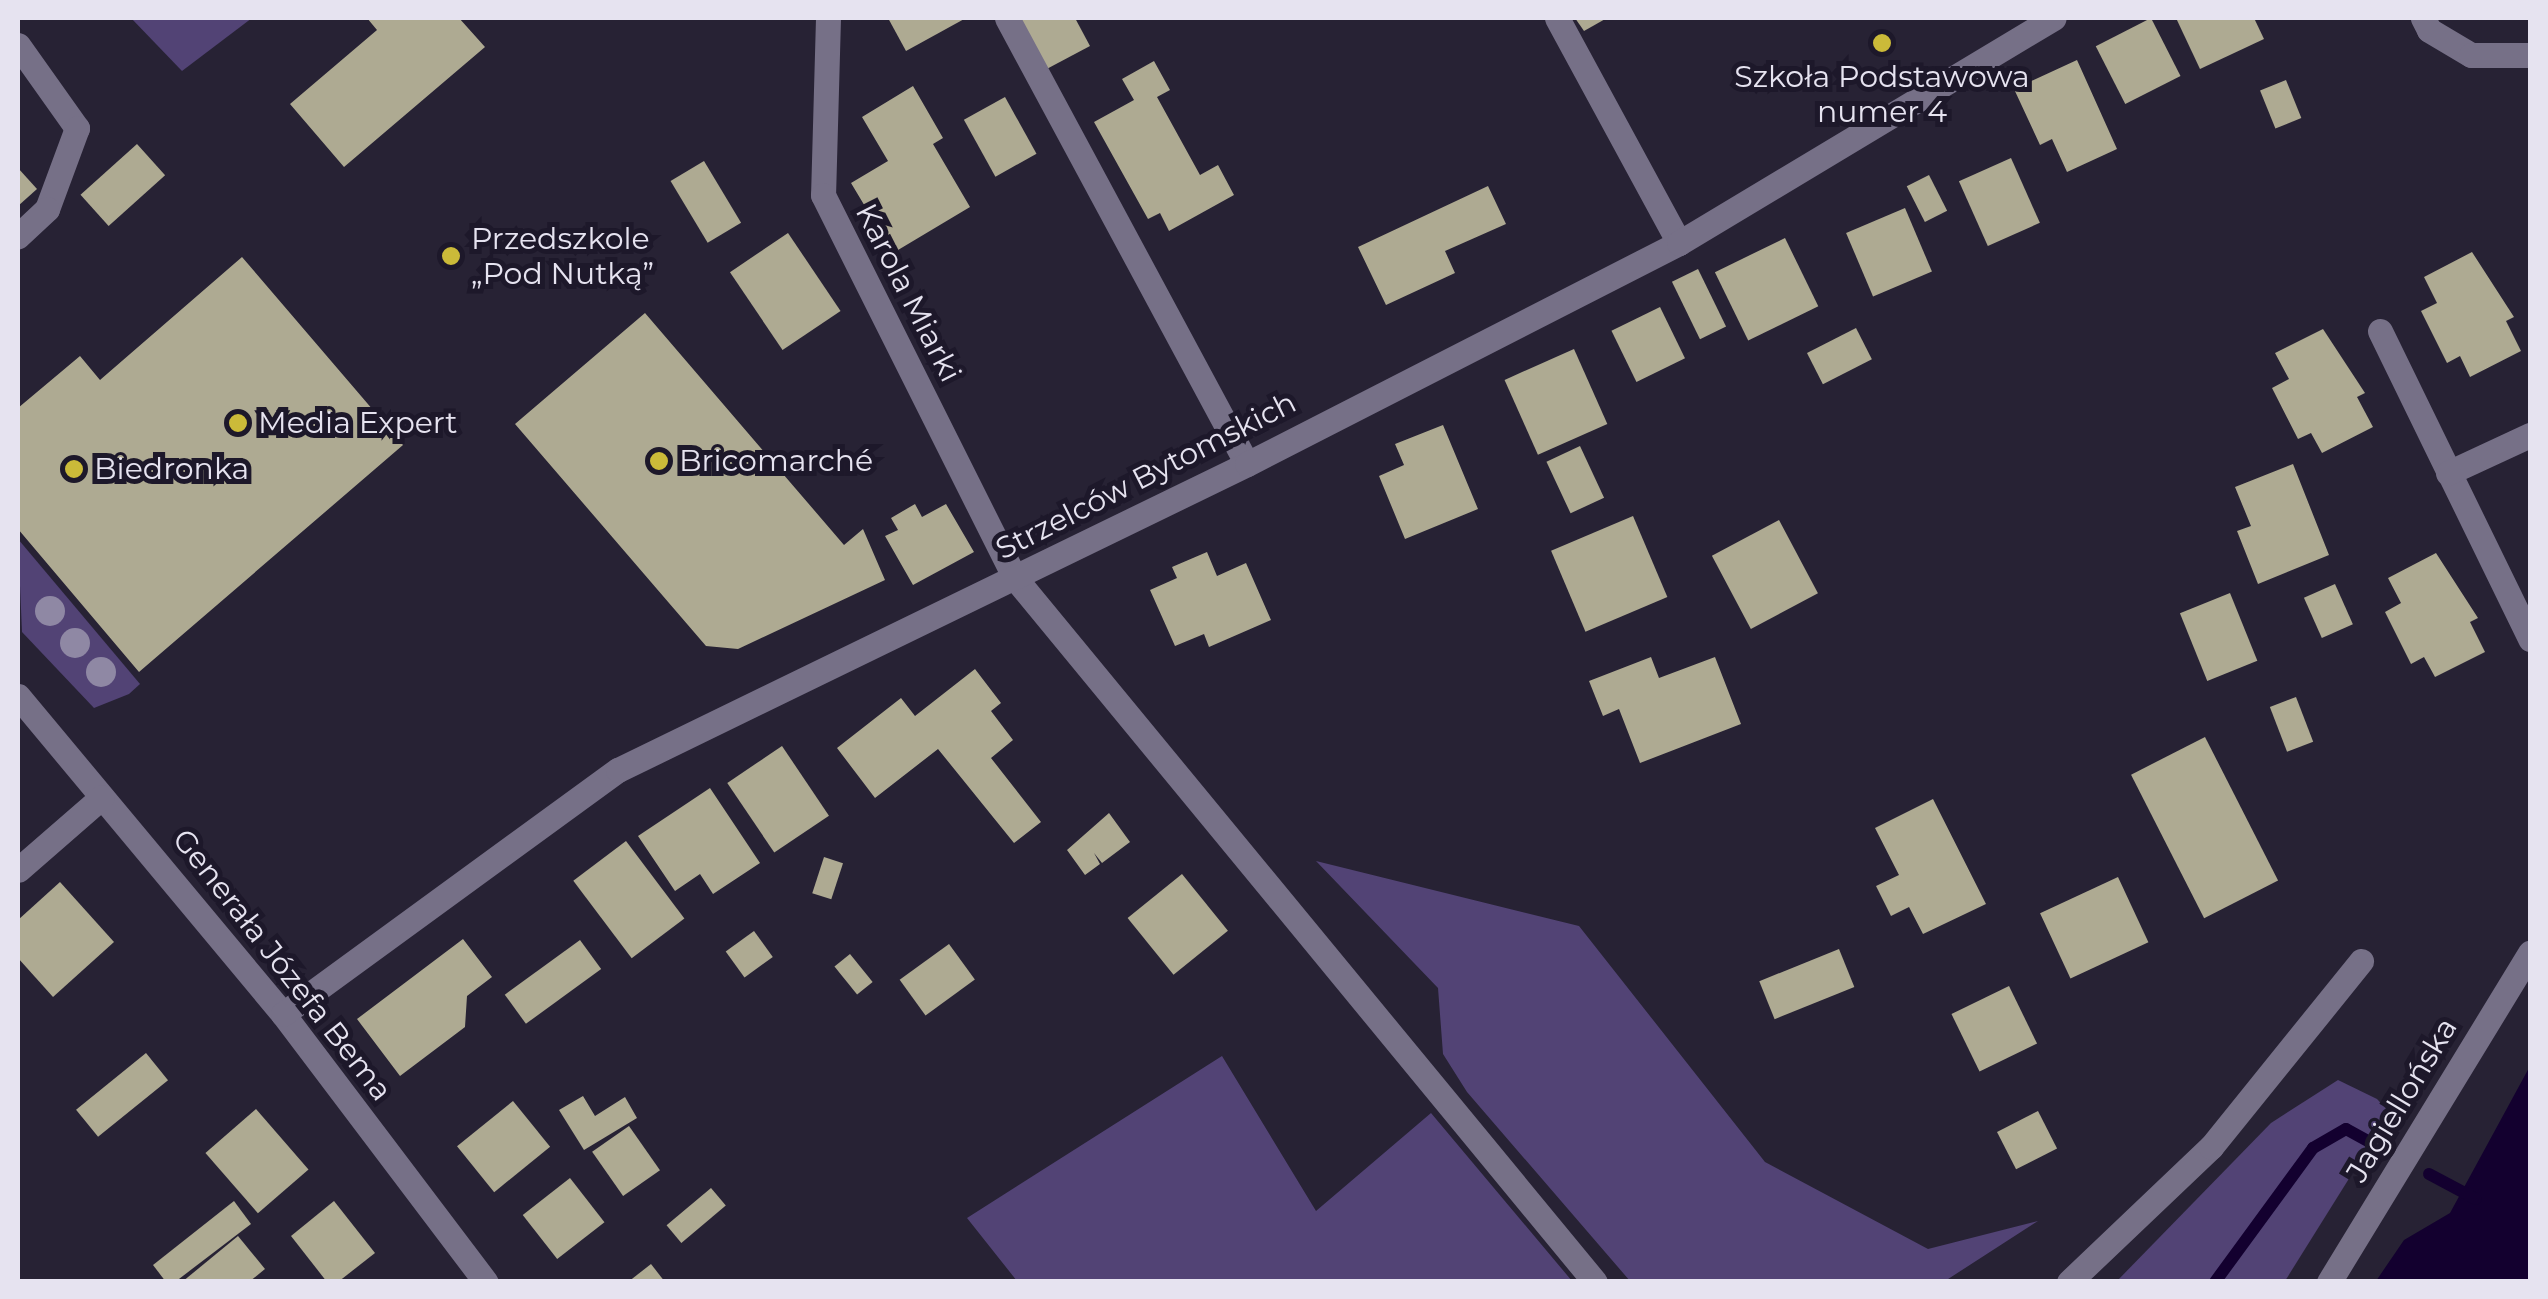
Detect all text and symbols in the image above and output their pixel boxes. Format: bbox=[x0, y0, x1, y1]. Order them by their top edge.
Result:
marker: Szkoła Podstawowa numer 4 bbox=[1871, 32, 1893, 54]
place label: Szkoła Podstawowa numer 4 bbox=[1734, 59, 2030, 130]
street label: Karola Miarki bbox=[848, 198, 968, 388]
place label: Przedszkole „Pod Nutką” bbox=[471, 221, 654, 292]
marker: Przedszkole „Pod Nutką” bbox=[440, 245, 462, 267]
street label: Strzelców Bytomskich bbox=[990, 385, 1302, 567]
place label: Media Expert bbox=[258, 405, 458, 441]
marker: Media Expert bbox=[227, 412, 249, 434]
place label: Bricomarché bbox=[679, 443, 873, 479]
marker: Bricomarché bbox=[648, 450, 670, 472]
place label: Biedronka bbox=[94, 451, 249, 487]
marker: Biedronka bbox=[63, 458, 85, 480]
street label: Generała Józefa Bema bbox=[165, 822, 399, 1108]
street label: Jagiellońska bbox=[2339, 1012, 2465, 1188]

